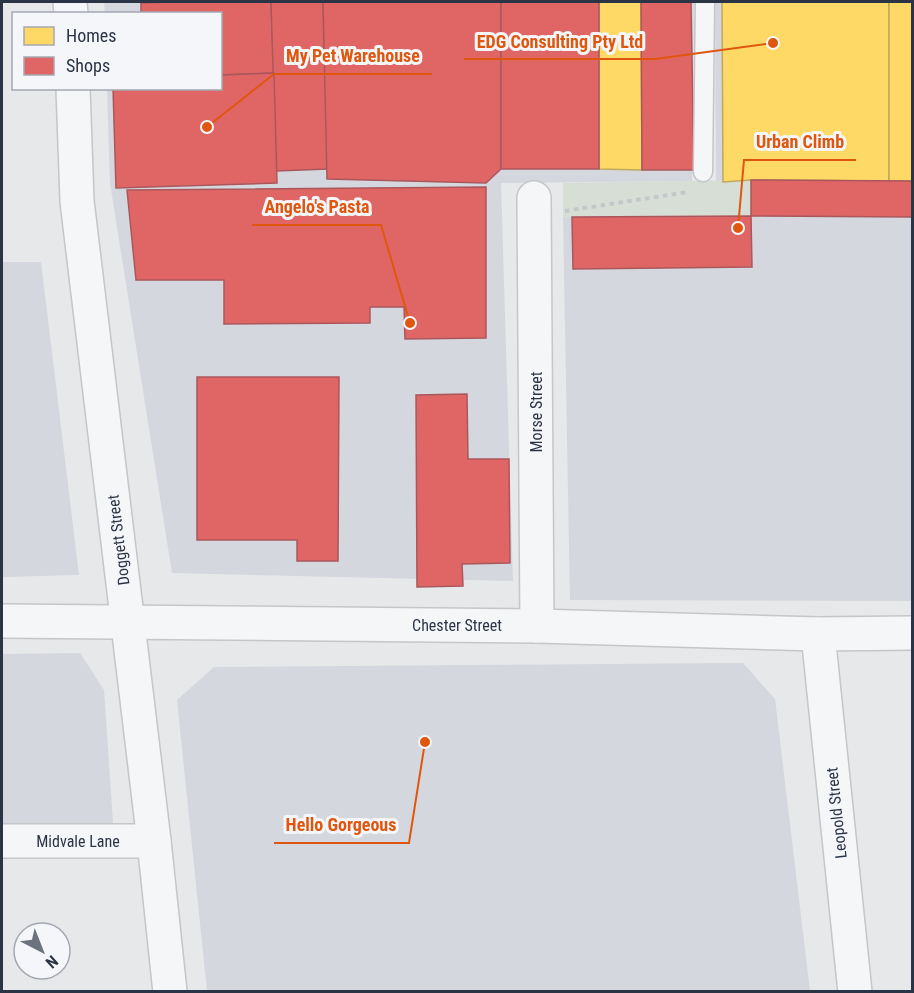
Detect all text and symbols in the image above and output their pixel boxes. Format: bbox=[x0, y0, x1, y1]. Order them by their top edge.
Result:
legend bbox=[12, 12, 222, 90]
callout: EDG Consulting Pty Ltd bbox=[464, 23, 655, 59]
text: Homes bbox=[66, 25, 116, 46]
text: EDG Consulting Pty Ltd bbox=[477, 31, 643, 52]
callout: My Pet Warehouse bbox=[274, 38, 432, 74]
text: My Pet Warehouse bbox=[286, 45, 420, 66]
text: Shops bbox=[66, 55, 110, 76]
callout: Urban Climb bbox=[744, 124, 856, 160]
text: Urban Climb bbox=[756, 131, 844, 152]
callout: Angelo's Pasta bbox=[252, 189, 381, 225]
text: Angelo's Pasta bbox=[265, 196, 369, 217]
street label: Morse Street bbox=[527, 371, 546, 452]
street label: Doggett Street bbox=[103, 493, 133, 586]
street label: Chester Street bbox=[412, 616, 502, 635]
street label: Leopold Street bbox=[822, 766, 851, 860]
callout: Hello Gorgeous bbox=[274, 807, 409, 843]
text: Hello Gorgeous bbox=[286, 814, 396, 835]
street label: Midvale Lane bbox=[36, 832, 120, 851]
north arrow bbox=[12, 921, 72, 981]
text: N bbox=[42, 951, 62, 972]

